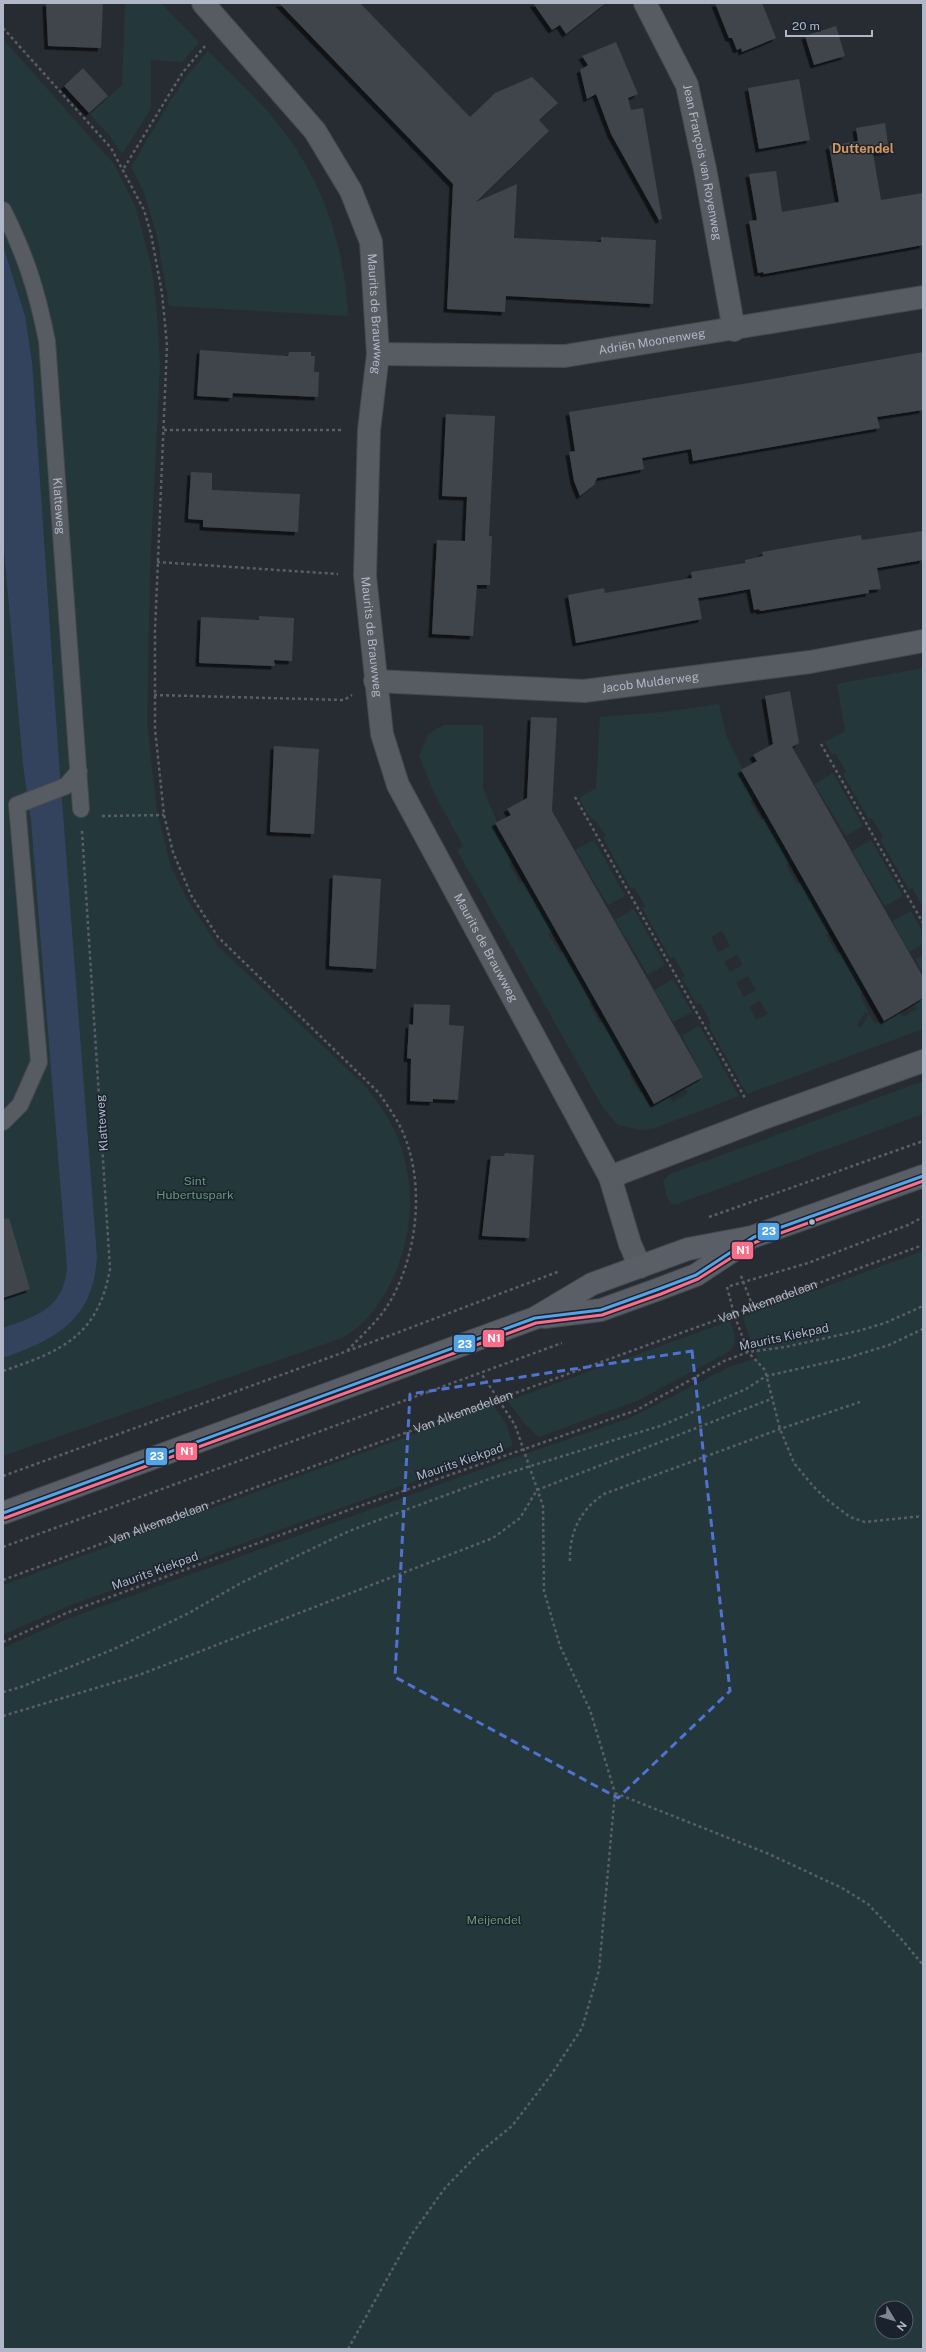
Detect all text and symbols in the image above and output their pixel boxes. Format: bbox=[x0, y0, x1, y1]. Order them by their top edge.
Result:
scale bar bbox=[786, 12, 872, 38]
text: 20 m bbox=[792, 19, 820, 33]
street label: Jean François van Royenweg bbox=[680, 83, 725, 241]
district label: Duttendel bbox=[832, 141, 894, 156]
street label: Maurits de Brauwweg bbox=[365, 253, 385, 375]
street label: Adriën Moonenweg bbox=[597, 326, 706, 357]
street label: Klatteweg bbox=[50, 477, 68, 535]
street label: Maurits de Brauwweg bbox=[358, 576, 385, 698]
street label: Jacob Mulderweg bbox=[601, 669, 700, 696]
street label: Maurits de Brauwweg bbox=[451, 891, 521, 1004]
street label: Klatteweg bbox=[93, 1094, 111, 1152]
park label: Sint Hubertuspark bbox=[156, 1174, 234, 1202]
unlabelled marker bbox=[807, 1217, 817, 1227]
line badge: 23 bbox=[757, 1222, 780, 1241]
text: 23 bbox=[762, 1225, 776, 1237]
line badge: N1 bbox=[731, 1241, 754, 1260]
text: N1 bbox=[736, 1244, 750, 1256]
street label: Van Alkemadelaan bbox=[716, 1277, 819, 1326]
street label: Maurits Kiekpad bbox=[738, 1321, 830, 1353]
line badge: N1 bbox=[482, 1329, 505, 1348]
text: N1 bbox=[487, 1332, 501, 1344]
line badge: 23 bbox=[453, 1334, 476, 1353]
text: 23 bbox=[458, 1338, 472, 1350]
street label: Van Alkemadelaan bbox=[412, 1388, 515, 1436]
street label: Maurits Kiekpad bbox=[415, 1441, 505, 1483]
line badge: N1 bbox=[175, 1442, 198, 1461]
text: N1 bbox=[180, 1445, 194, 1457]
line badge: 23 bbox=[145, 1447, 168, 1466]
text: 23 bbox=[150, 1450, 164, 1462]
street label: Van Alkemadelaan bbox=[107, 1498, 210, 1547]
street label: Maurits Kiekpad bbox=[110, 1549, 200, 1593]
park label: Meijendel bbox=[467, 1913, 522, 1927]
north arrow bbox=[874, 2300, 914, 2340]
text: N bbox=[895, 2319, 909, 2333]

